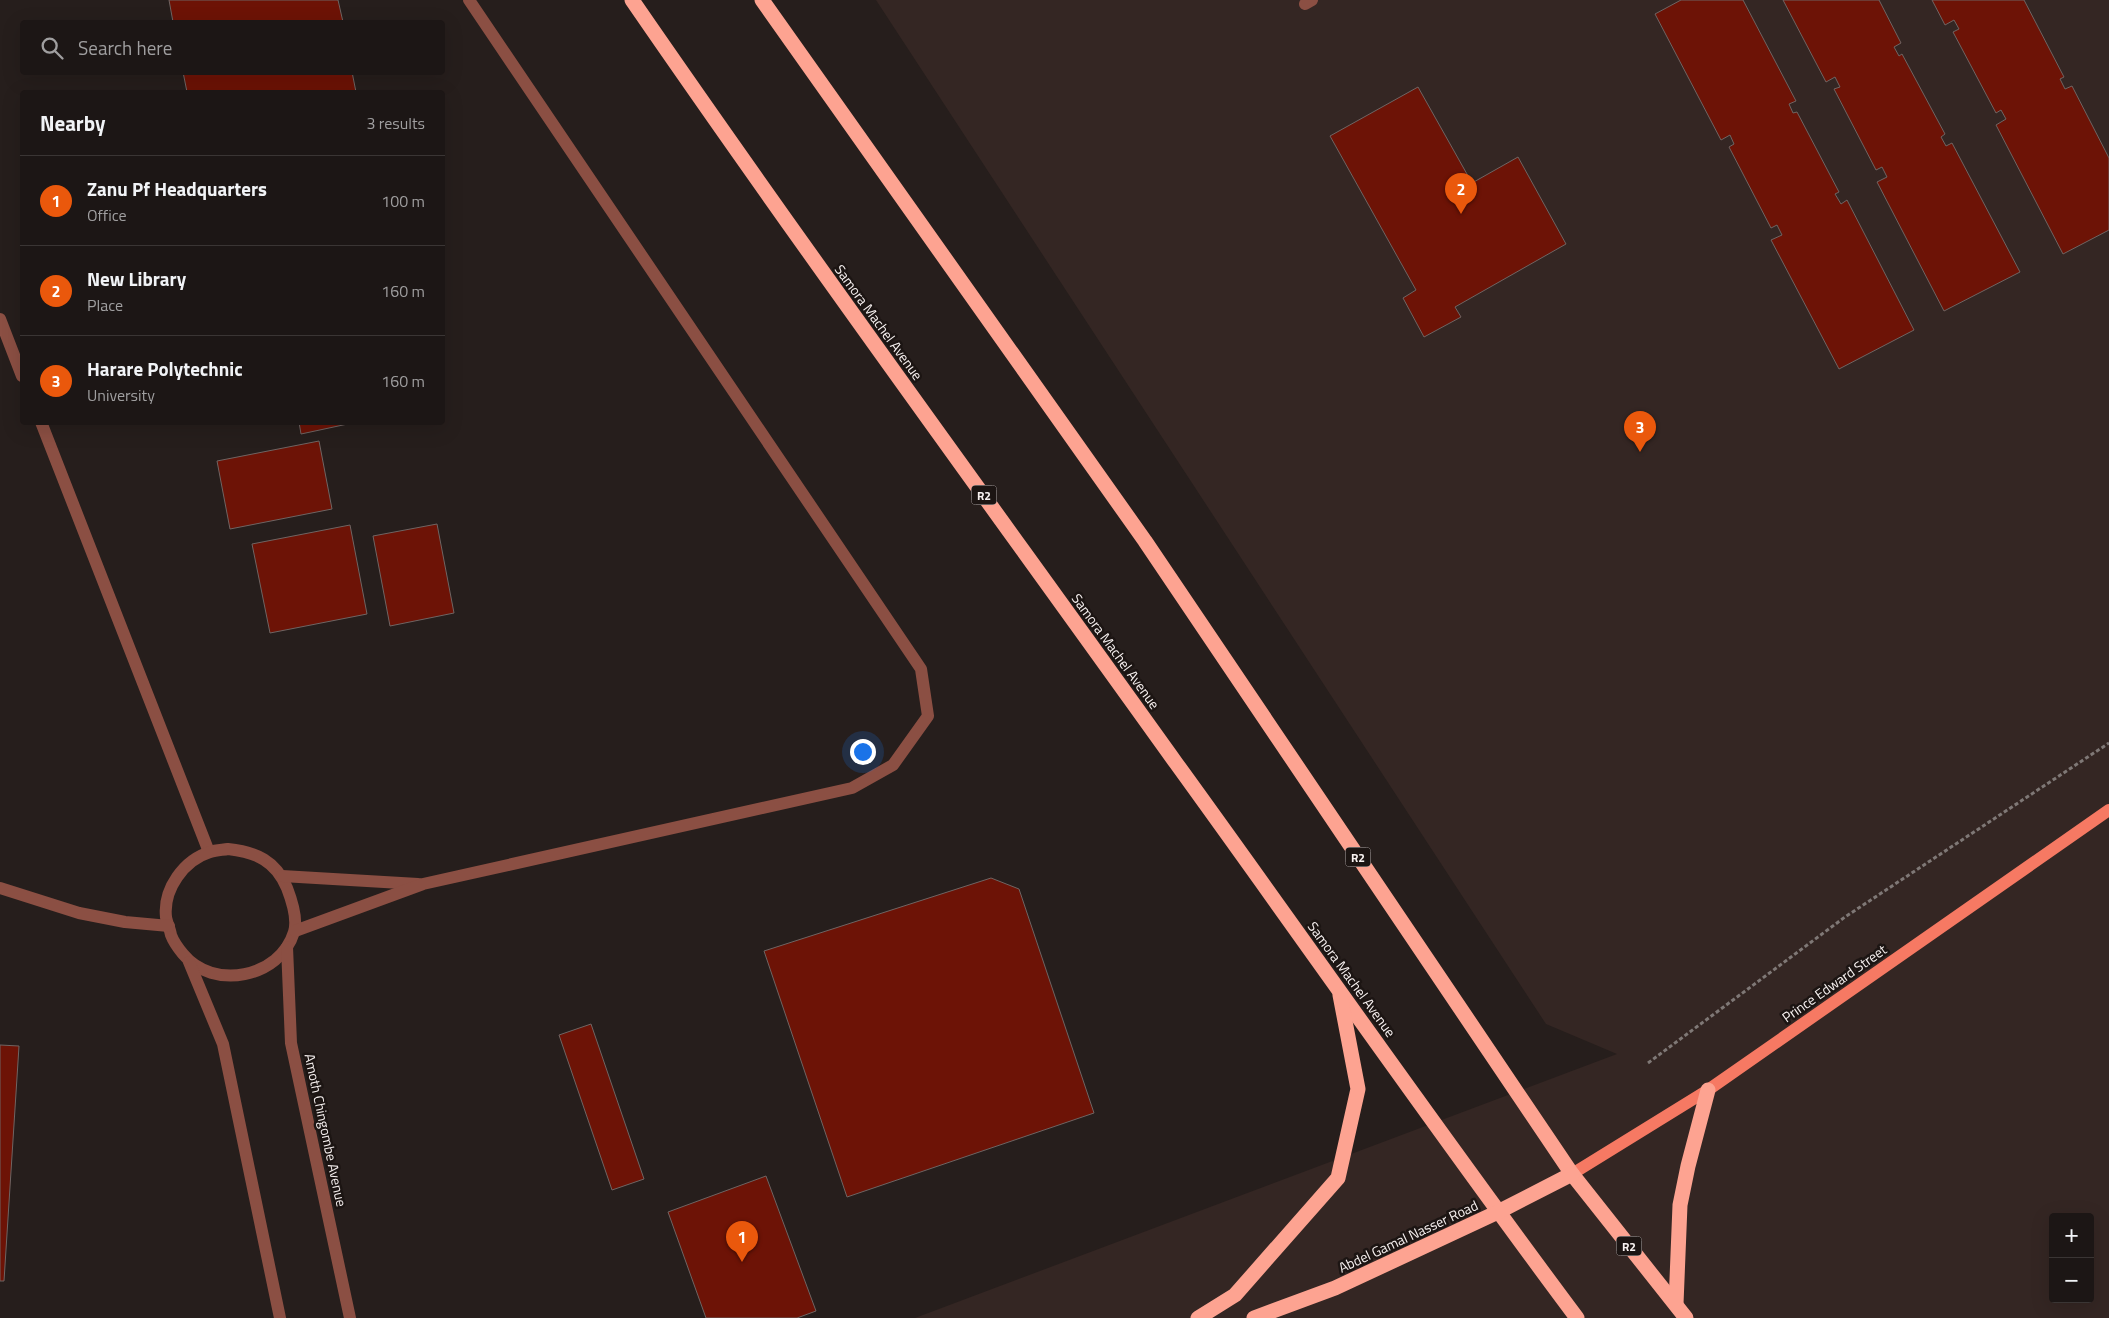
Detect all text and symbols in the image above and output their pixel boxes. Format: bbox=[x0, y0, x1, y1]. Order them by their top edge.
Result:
search box bbox=[20, 20, 445, 75]
text: Search here bbox=[78, 33, 172, 62]
icon: search bbox=[38, 34, 66, 62]
text: Nearby bbox=[40, 107, 105, 139]
text: 3 results bbox=[366, 111, 425, 135]
pin: 2 bbox=[1445, 173, 1477, 214]
text: Zanu Pf Headquarters bbox=[87, 174, 267, 203]
text: 1 bbox=[52, 189, 60, 213]
text: 100 m bbox=[381, 189, 425, 213]
text: Office bbox=[87, 203, 127, 227]
street label: Samora Machel Avenue bbox=[830, 260, 928, 384]
text: New Library bbox=[87, 264, 186, 293]
text: 2 bbox=[52, 279, 60, 303]
text: 160 m bbox=[381, 279, 425, 303]
text: Place bbox=[87, 293, 123, 317]
text: Harare Polytechnic bbox=[87, 354, 243, 383]
text: 3 bbox=[52, 369, 60, 393]
text: 160 m bbox=[381, 369, 425, 393]
text: University bbox=[87, 383, 155, 407]
pin: 3 bbox=[1624, 411, 1656, 452]
road number: R2 bbox=[972, 486, 996, 504]
street label: Samora Machel Avenue bbox=[1067, 589, 1165, 713]
your location bbox=[850, 739, 876, 765]
road number: R2 bbox=[1346, 848, 1370, 866]
street label: Samora Machel Avenue bbox=[1303, 917, 1401, 1041]
street label: Prince Edward Street bbox=[1777, 939, 1891, 1027]
street label: Amoth Chingombe Avenue bbox=[299, 1051, 353, 1209]
street label: Abdel Gamal Nasser Road bbox=[1335, 1194, 1481, 1278]
map controls bbox=[2049, 1213, 2094, 1303]
button: + bbox=[2049, 1213, 2094, 1258]
pin: 1 bbox=[726, 1221, 758, 1262]
road number: R2 bbox=[1616, 1236, 1642, 1256]
button: − bbox=[2049, 1258, 2094, 1303]

